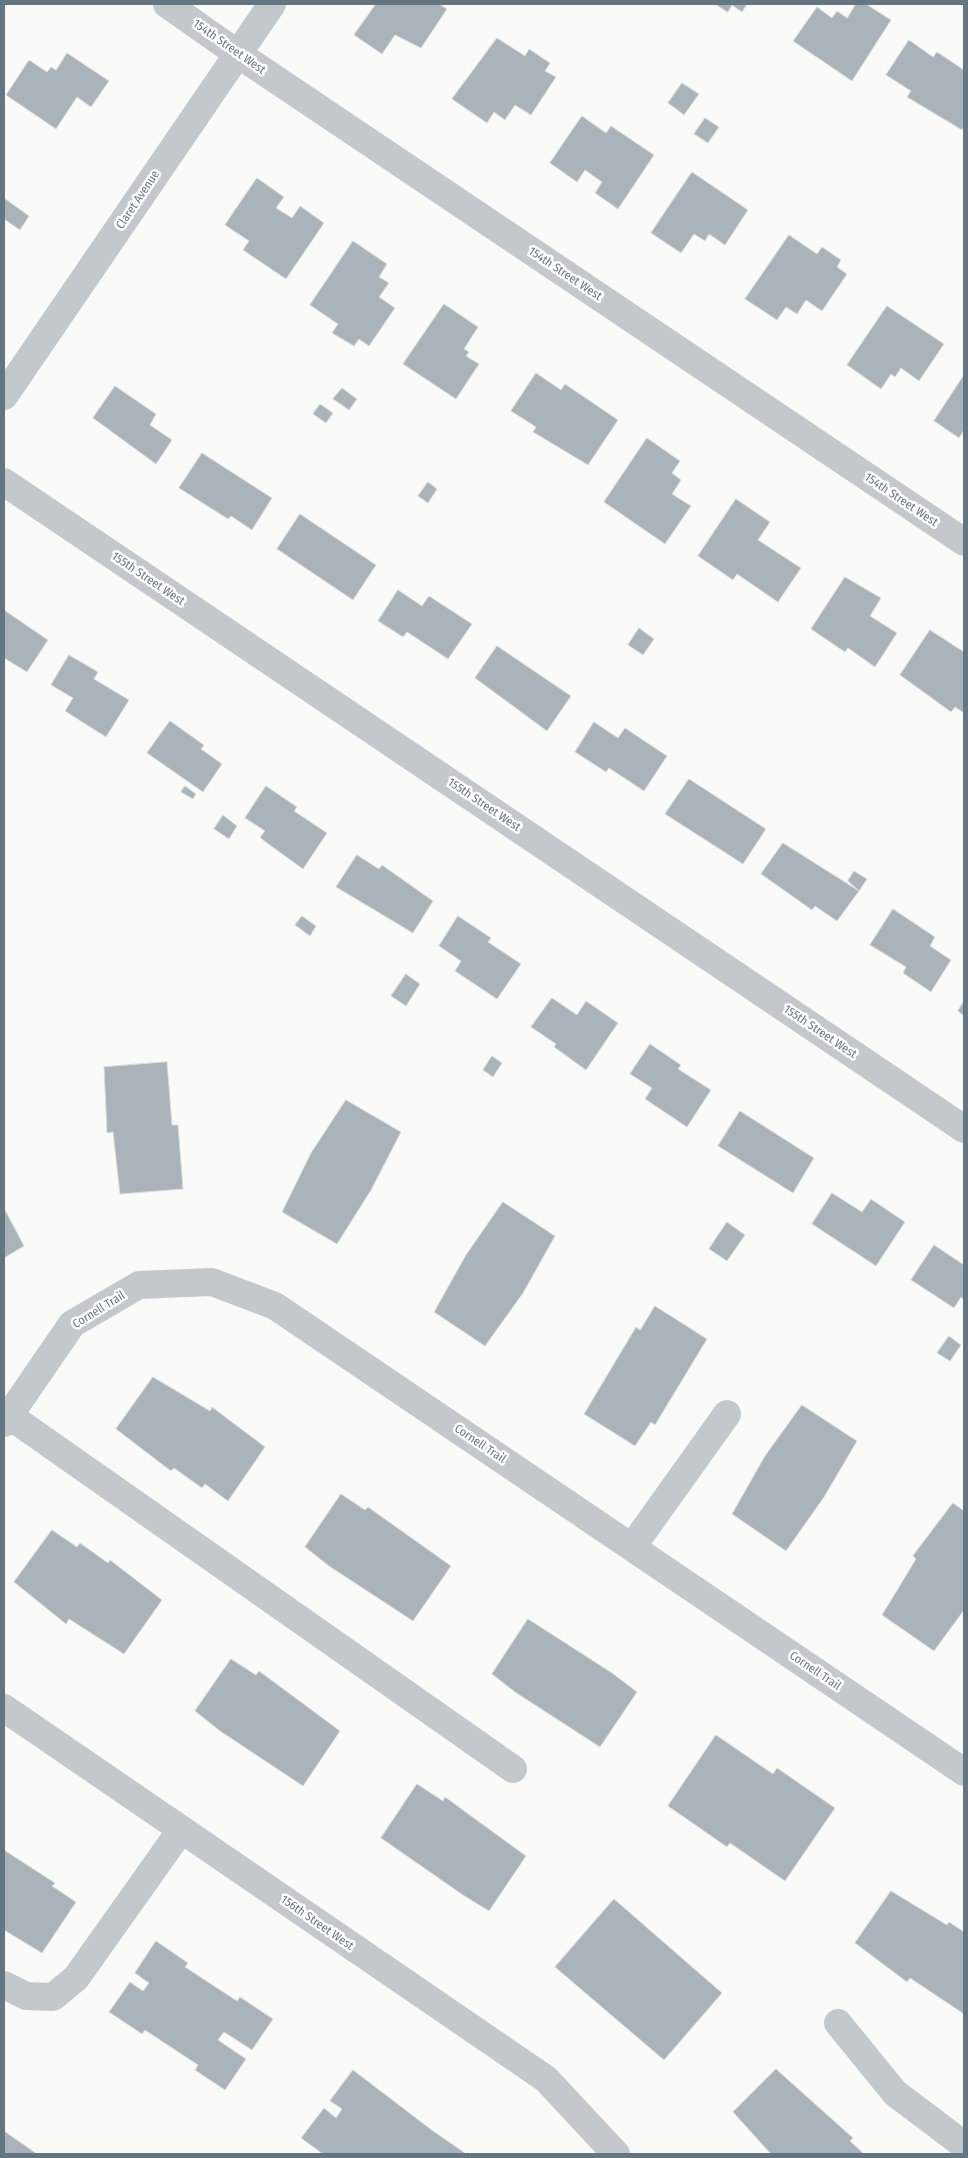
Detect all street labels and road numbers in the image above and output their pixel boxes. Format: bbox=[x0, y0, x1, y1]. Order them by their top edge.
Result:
street label: 154th Street West bbox=[190, 17, 268, 77]
street label: Claret Avenue bbox=[113, 168, 163, 232]
street label: 154th Street West bbox=[526, 244, 604, 304]
street label: 154th Street West bbox=[862, 470, 940, 530]
street label: 155th Street West bbox=[109, 549, 187, 609]
street label: 155th Street West bbox=[445, 775, 523, 835]
street label: 155th Street West bbox=[781, 1002, 859, 1062]
street label: Cornell Trail bbox=[70, 1288, 128, 1332]
street label: Cornell Trail bbox=[452, 1422, 508, 1466]
street label: Cornell Trail bbox=[787, 1649, 843, 1693]
street label: 156th Street West bbox=[278, 1893, 356, 1953]

